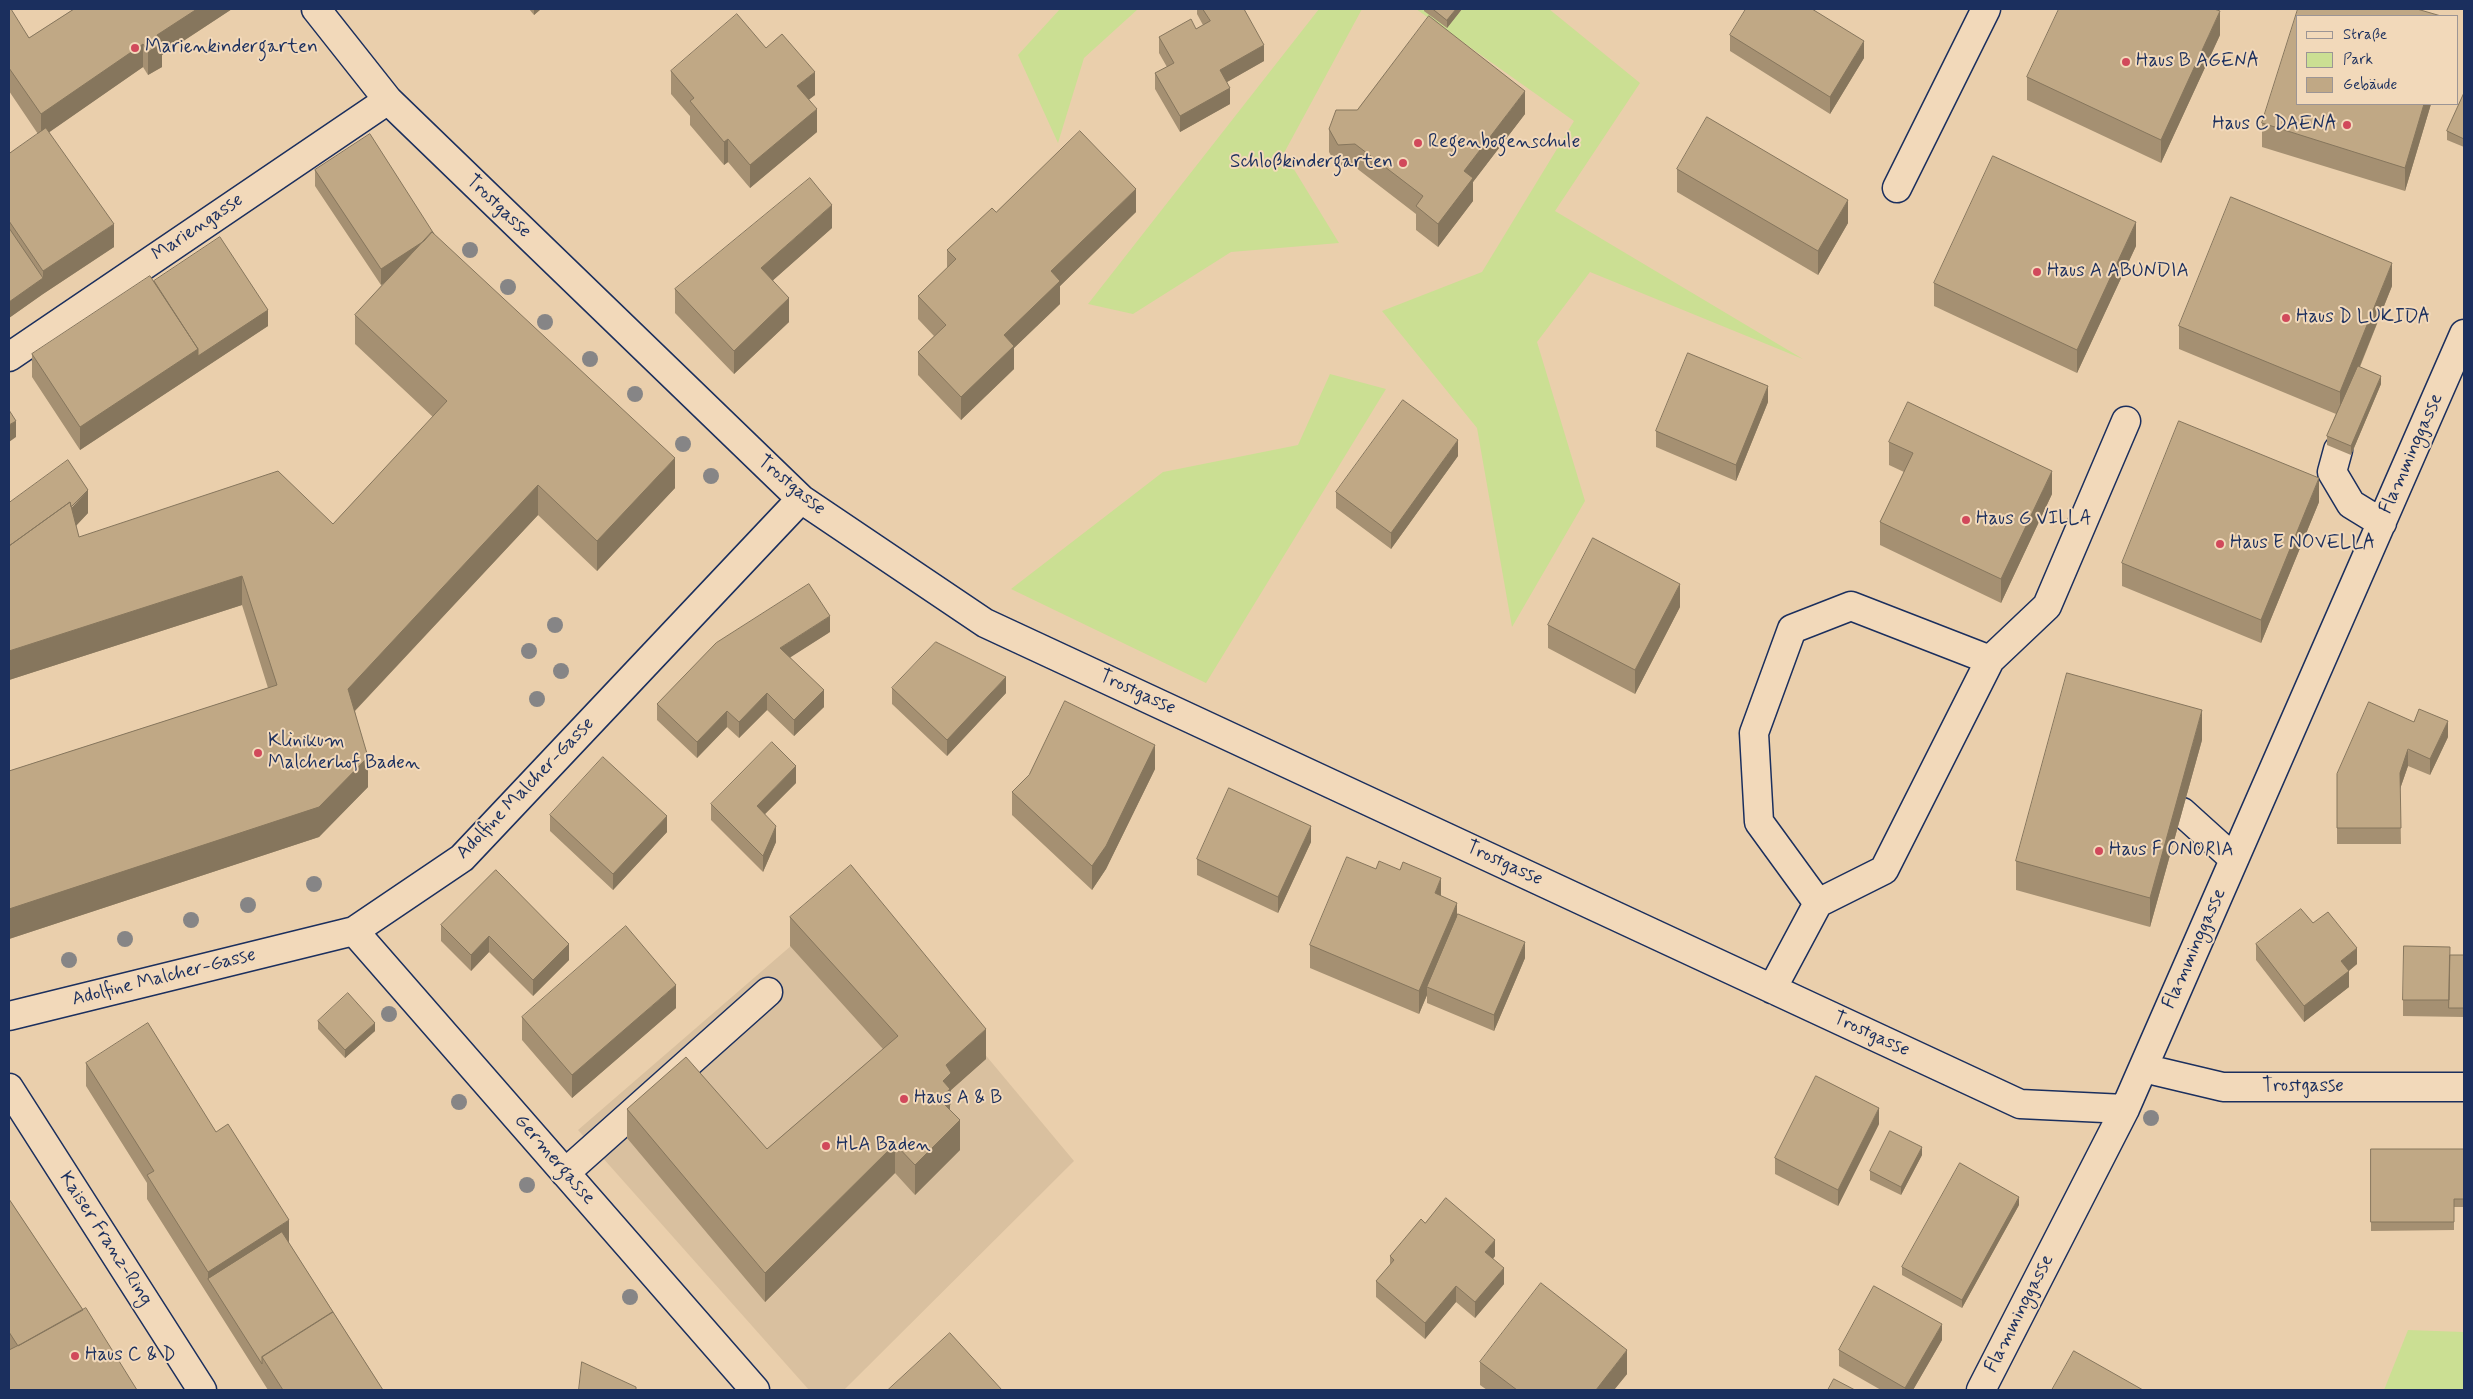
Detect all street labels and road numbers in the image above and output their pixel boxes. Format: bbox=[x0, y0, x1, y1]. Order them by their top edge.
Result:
street label: Trostgasse bbox=[461, 170, 535, 244]
street label: Mariengasse bbox=[148, 189, 248, 267]
street label: Flamminggasse bbox=[2375, 390, 2449, 518]
street label: Trostgasse bbox=[752, 451, 830, 521]
street label: Trostgasse bbox=[1095, 665, 1179, 721]
street label: Adolfine Malcher-Gasse bbox=[452, 713, 600, 865]
street label: Trostgasse bbox=[1462, 836, 1546, 892]
street label: Flamminggasse bbox=[2158, 885, 2232, 1013]
street label: Adolfine Malcher-Gasse bbox=[70, 944, 258, 1012]
street label: Trostgasse bbox=[1829, 1007, 1913, 1063]
street label: Trostgasse bbox=[2262, 1076, 2344, 1098]
street label: Germergasse bbox=[509, 1110, 599, 1210]
street label: Kaiser Franz-Ring bbox=[53, 1168, 157, 1310]
street label: Flamminggasse bbox=[1980, 1251, 2060, 1377]

